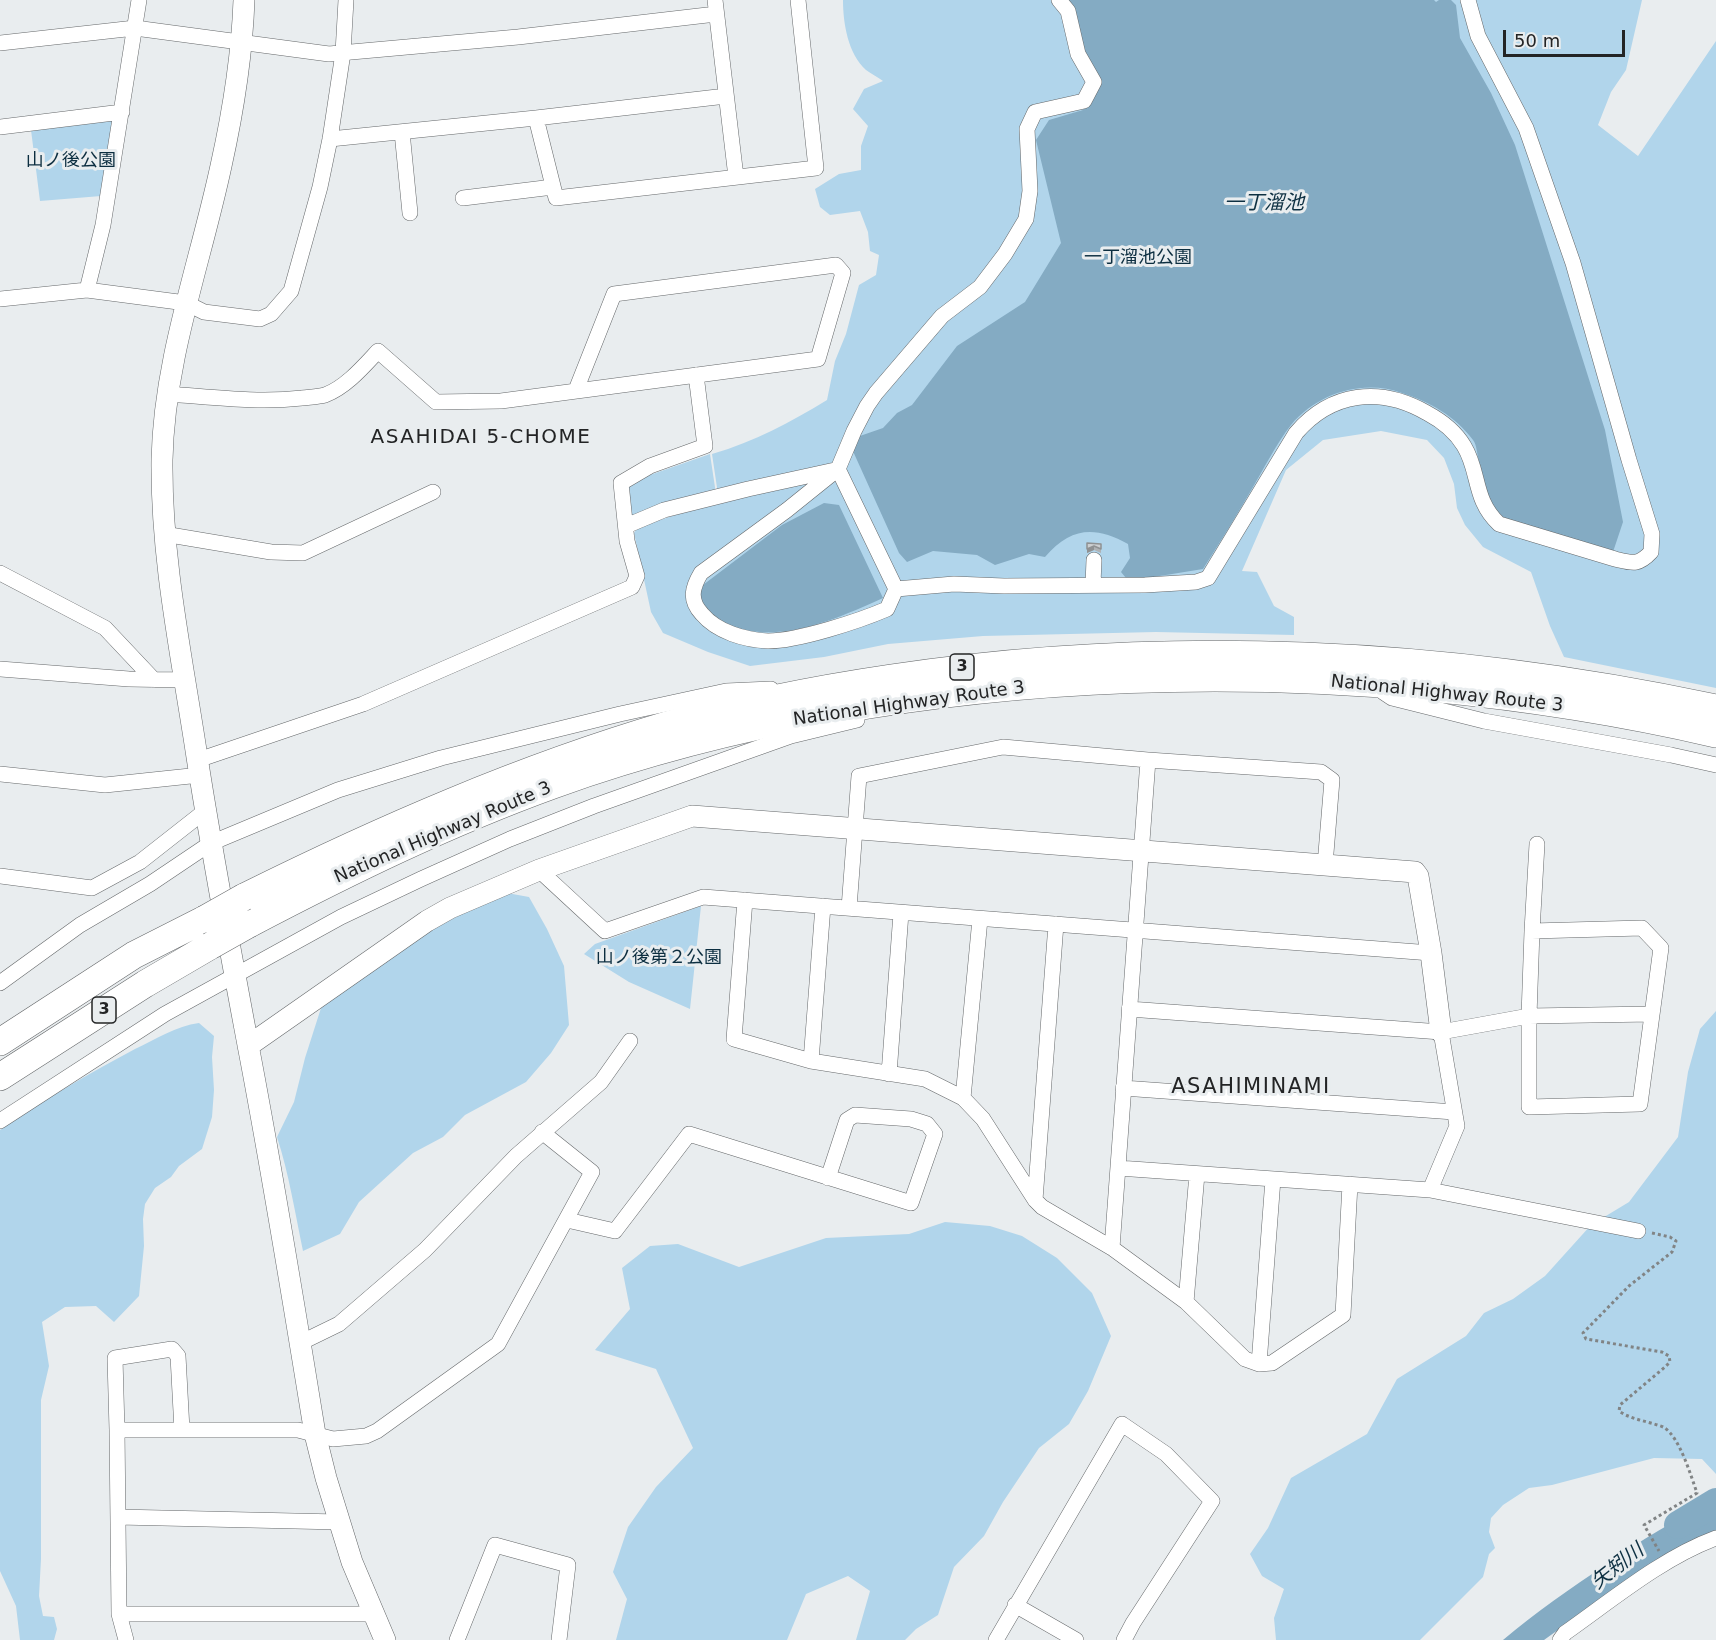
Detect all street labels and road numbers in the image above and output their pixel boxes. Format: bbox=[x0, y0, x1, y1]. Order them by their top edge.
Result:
road number: 3 bbox=[950, 654, 974, 680]
street label: National Highway Route 3 bbox=[1330, 671, 1564, 717]
street label: National Highway Route 3 bbox=[792, 677, 1026, 731]
street label: National Highway Route 3 bbox=[331, 777, 555, 889]
road number: 3 bbox=[92, 997, 116, 1023]

